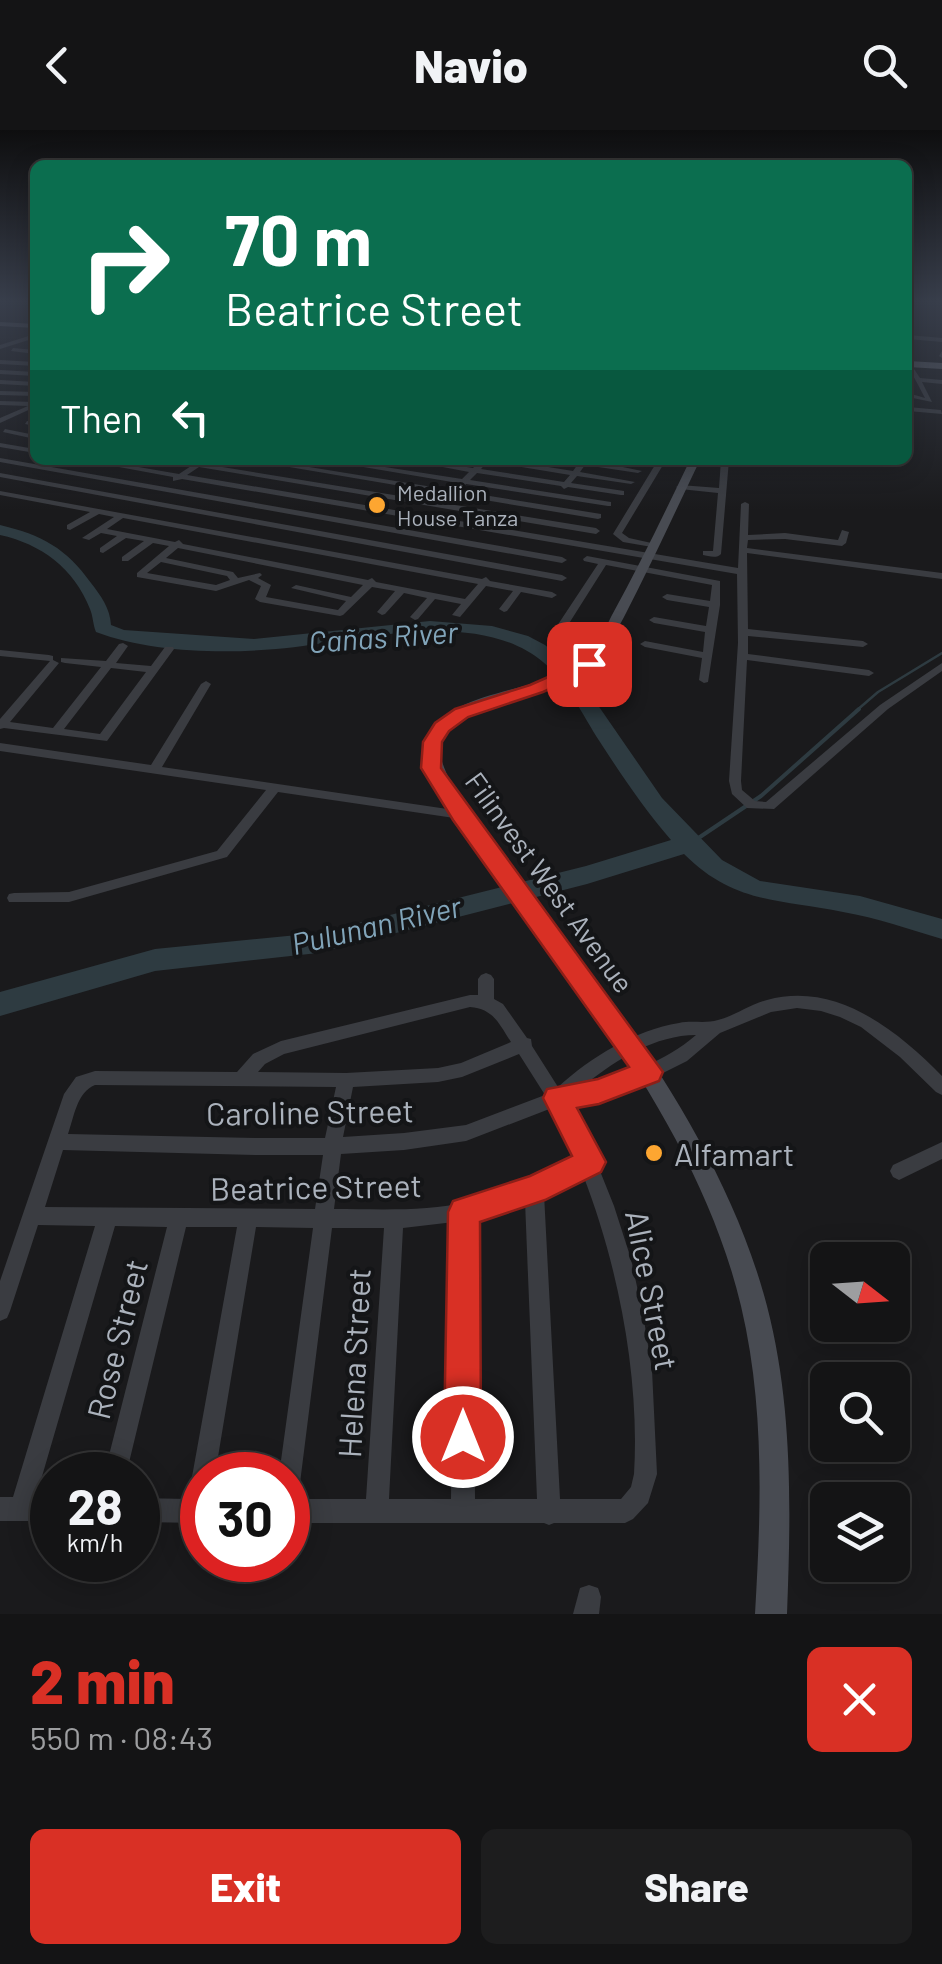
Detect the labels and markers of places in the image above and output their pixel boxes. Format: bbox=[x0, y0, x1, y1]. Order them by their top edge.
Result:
place label: Medallion House Tanza bbox=[397, 479, 518, 530]
marker: Medallion House Tanza bbox=[366, 494, 388, 516]
pin bbox=[547, 622, 632, 707]
place label: Alfamart bbox=[674, 1134, 795, 1172]
marker: Alfamart bbox=[643, 1142, 665, 1164]

